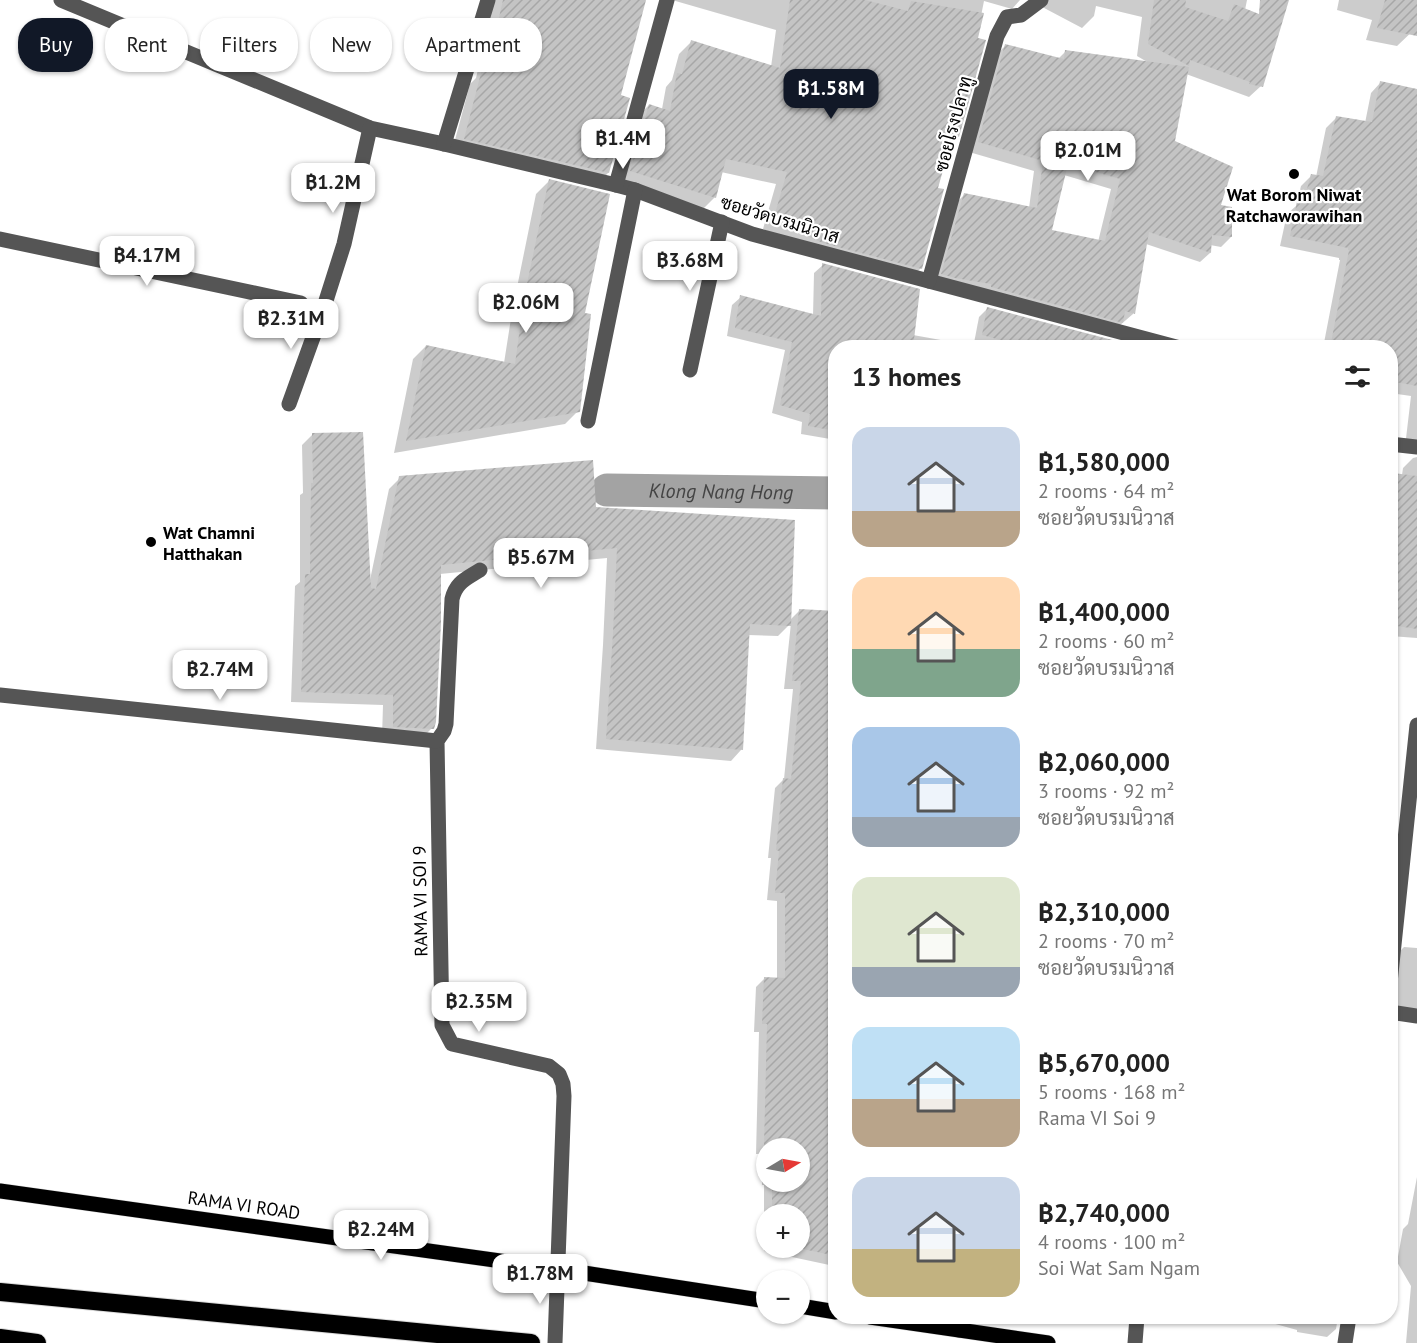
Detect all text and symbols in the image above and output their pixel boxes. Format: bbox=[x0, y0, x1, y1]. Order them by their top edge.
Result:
chip: Buy bbox=[18, 18, 93, 72]
chip: Rent bbox=[105, 18, 188, 72]
chip: Filters bbox=[200, 18, 298, 72]
chip: New bbox=[310, 18, 392, 72]
chip: Apartment bbox=[404, 18, 542, 72]
pin: ฿1.58M bbox=[782, 69, 880, 120]
street label: ซอยโรงปลาทู bbox=[928, 73, 979, 175]
text: ฿1.58M bbox=[798, 75, 865, 101]
pin: ฿1.4M bbox=[581, 119, 665, 170]
text: ฿1.4M bbox=[595, 125, 651, 151]
pin: ฿2.01M bbox=[1039, 131, 1137, 182]
text: ฿2.01M bbox=[1055, 137, 1122, 163]
pin: ฿1.2M bbox=[291, 163, 375, 214]
marker: Wat Borom Niwat Ratchaworawihan bbox=[1287, 167, 1301, 181]
text: ฿1.2M bbox=[305, 169, 361, 195]
place label: Wat Borom Niwat Ratchaworawihan bbox=[1226, 183, 1362, 227]
street label: ซอยวัดบรมนิวาส bbox=[718, 190, 842, 248]
pin: ฿4.17M bbox=[98, 236, 196, 287]
pin: ฿3.68M bbox=[641, 241, 739, 292]
text: ฿4.17M bbox=[114, 242, 181, 268]
text: ฿3.68M bbox=[657, 247, 724, 273]
pin: ฿2.06M bbox=[477, 283, 575, 334]
text: ฿2.06M bbox=[493, 289, 560, 315]
pin: ฿2.31M bbox=[242, 299, 340, 350]
text: ฿2.31M bbox=[258, 305, 325, 331]
text: 13 homes bbox=[852, 360, 961, 393]
icon: filters bbox=[1341, 360, 1374, 393]
text: ฿1,580,000 bbox=[1038, 445, 1170, 478]
icon: home bbox=[900, 451, 972, 523]
water label: Klong Nang Hong bbox=[649, 478, 793, 505]
text: 2 rooms · 64 m² bbox=[1038, 478, 1174, 504]
text: ซอยวัดบรมนิวาส bbox=[1038, 505, 1175, 531]
place label: Wat Chamni Hatthakan bbox=[163, 521, 255, 565]
marker: Wat Chamni Hatthakan bbox=[144, 535, 158, 549]
pin: ฿5.67M bbox=[492, 538, 590, 589]
text: ฿5.67M bbox=[508, 544, 575, 570]
text: ฿1,400,000 bbox=[1038, 595, 1170, 628]
icon: home bbox=[900, 601, 972, 673]
text: 2 rooms · 60 m² bbox=[1038, 628, 1174, 654]
pin: ฿2.74M bbox=[171, 650, 269, 701]
text: ซอยวัดบรมนิวาส bbox=[1038, 655, 1175, 681]
text: ฿2.74M bbox=[187, 656, 254, 682]
text: ฿2,060,000 bbox=[1038, 745, 1170, 778]
icon: home bbox=[900, 751, 972, 823]
text: 3 rooms · 92 m² bbox=[1038, 778, 1174, 804]
text: ซอยวัดบรมนิวาส bbox=[1038, 805, 1175, 831]
street label: RAMA VI SOI 9 bbox=[408, 845, 432, 957]
text: ฿2,310,000 bbox=[1038, 895, 1170, 928]
icon: home bbox=[900, 901, 972, 973]
text: 2 rooms · 70 m² bbox=[1038, 928, 1174, 954]
text: ซอยวัดบรมนิวาส bbox=[1038, 955, 1175, 981]
pin: ฿2.35M bbox=[430, 982, 528, 1033]
text: ฿2.35M bbox=[446, 988, 513, 1014]
text: ฿5,670,000 bbox=[1038, 1046, 1170, 1079]
icon: home bbox=[900, 1051, 972, 1123]
text: 5 rooms · 168 m² bbox=[1038, 1079, 1185, 1105]
text: Rama VI Soi 9 bbox=[1038, 1105, 1156, 1131]
north arrow bbox=[756, 1138, 810, 1192]
map controls bbox=[756, 1138, 810, 1324]
street label: RAMA VI ROAD bbox=[186, 1186, 302, 1224]
text: ฿2,740,000 bbox=[1038, 1196, 1170, 1229]
icon: home bbox=[900, 1201, 972, 1273]
button: + bbox=[756, 1204, 810, 1258]
pin: ฿2.24M bbox=[332, 1210, 430, 1261]
text: ฿2.24M bbox=[348, 1216, 415, 1242]
text: 4 rooms · 100 m² bbox=[1038, 1229, 1185, 1255]
pin: ฿1.78M bbox=[491, 1254, 589, 1305]
text: Soi Wat Sam Ngam bbox=[1038, 1255, 1200, 1281]
text: ฿1.78M bbox=[507, 1260, 574, 1286]
button: − bbox=[756, 1270, 810, 1324]

